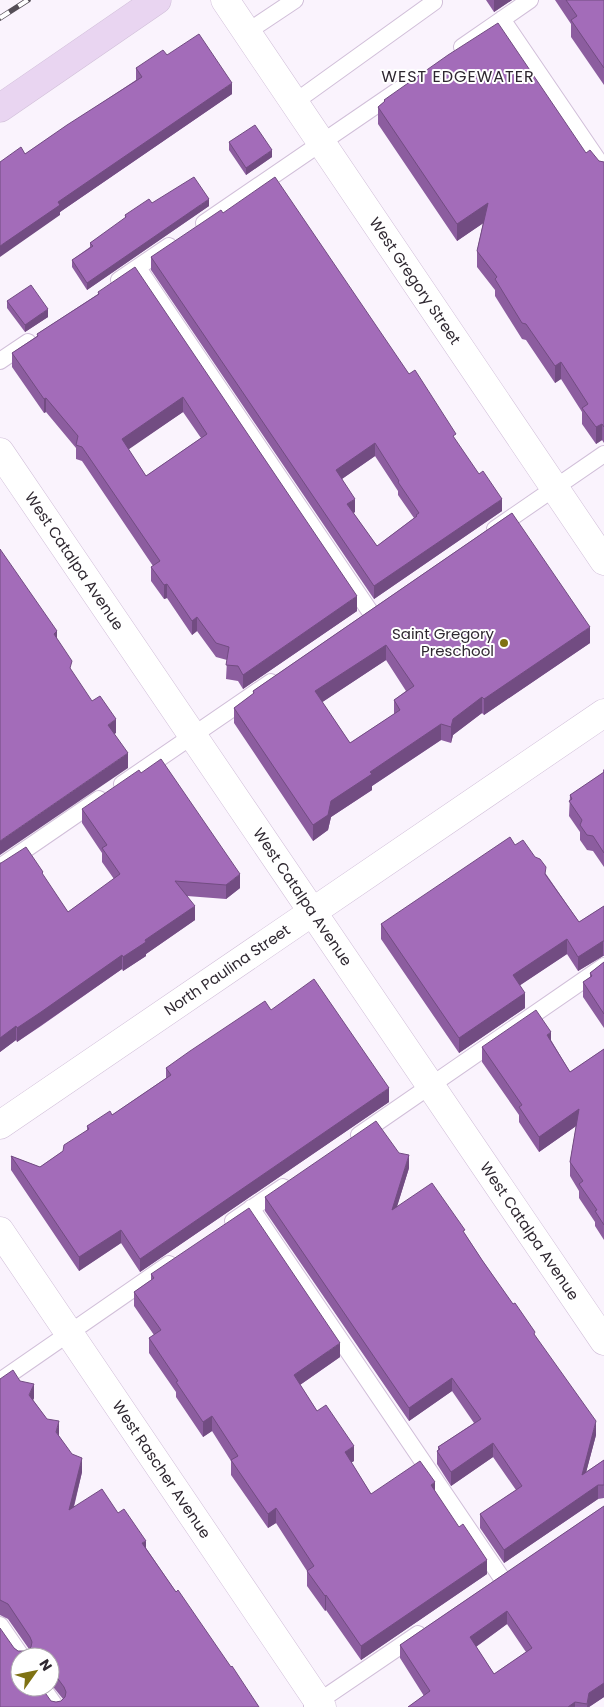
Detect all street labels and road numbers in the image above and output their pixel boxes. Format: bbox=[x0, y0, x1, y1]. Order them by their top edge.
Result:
street label: West Gregory Street bbox=[365, 213, 466, 349]
street label: West Catalpa Avenue bbox=[20, 488, 129, 634]
street label: West Catalpa Avenue bbox=[248, 823, 357, 970]
street label: North Paulina Street bbox=[160, 919, 294, 1020]
street label: West Catalpa Avenue bbox=[475, 1158, 584, 1304]
street label: West Rascher Avenue bbox=[108, 1396, 216, 1542]

